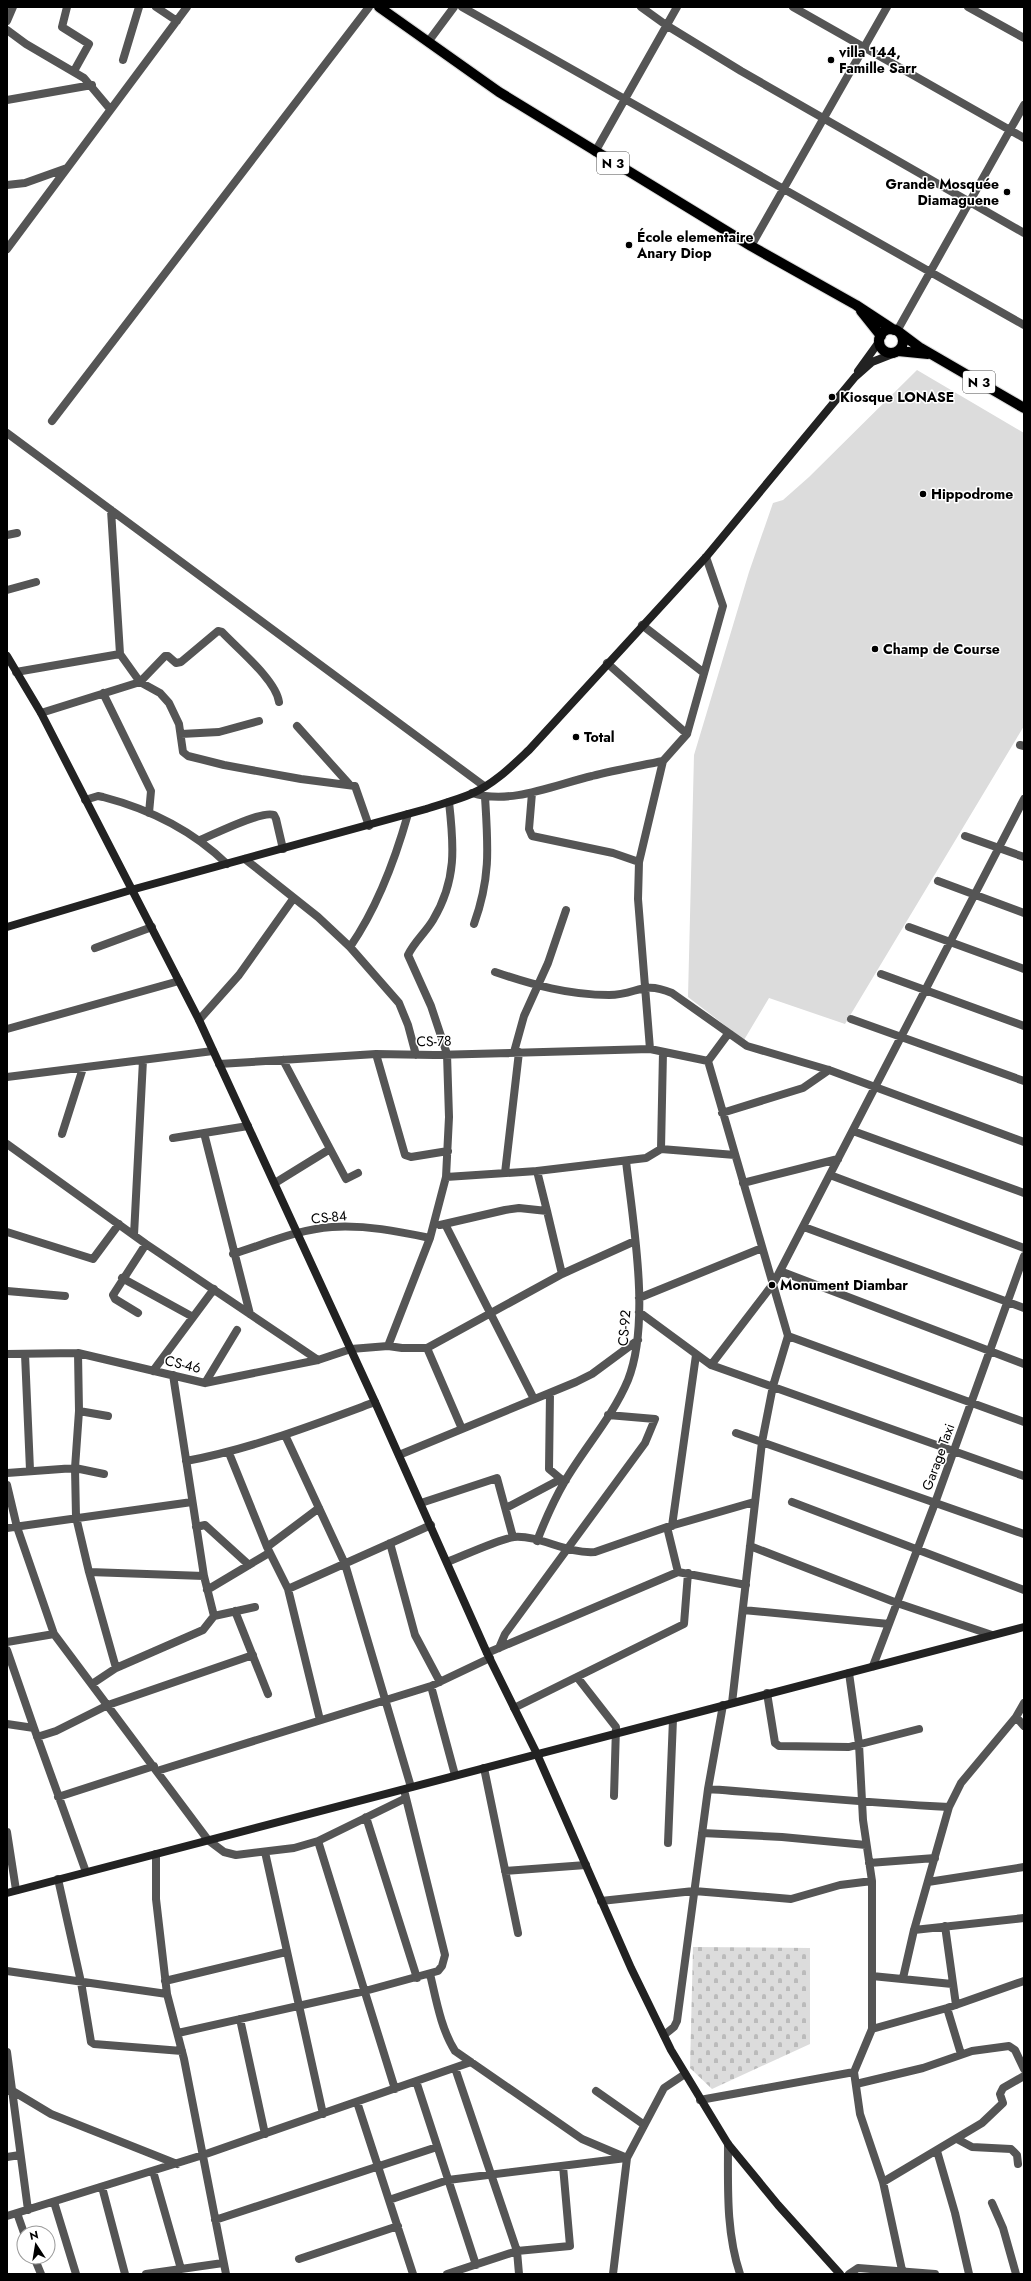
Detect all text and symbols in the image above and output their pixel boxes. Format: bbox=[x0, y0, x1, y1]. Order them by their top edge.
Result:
place label: villa 144, Famille Sarr bbox=[838, 42, 917, 78]
marker: villa 144, Famille Sarr bbox=[826, 55, 836, 65]
road number: N 3 bbox=[597, 152, 629, 174]
place label: Grande Mosquée Diamaguene bbox=[886, 174, 999, 210]
marker: Grande Mosquée Diamaguene bbox=[1002, 187, 1012, 197]
place label: École elementaire Anary Diop bbox=[636, 227, 753, 263]
marker: École elementaire Anary Diop bbox=[624, 240, 634, 250]
road number: N 3 bbox=[963, 371, 995, 393]
place label: Kiosque LONASE bbox=[840, 387, 954, 407]
marker: Kiosque LONASE bbox=[827, 392, 837, 402]
place label: Hippodrome bbox=[931, 484, 1013, 504]
marker: Hippodrome bbox=[918, 489, 928, 499]
place label: Champ de Course bbox=[883, 639, 1000, 659]
marker: Champ de Course bbox=[870, 644, 880, 654]
place label: Total bbox=[584, 727, 615, 747]
marker: Total bbox=[571, 732, 581, 742]
street label: CS-78 bbox=[416, 1031, 452, 1051]
street label: CS-84 bbox=[310, 1205, 348, 1229]
place label: Monument Diambar bbox=[780, 1275, 908, 1295]
marker: Monument Diambar bbox=[767, 1280, 777, 1290]
street label: CS-92 bbox=[612, 1309, 636, 1347]
street label: CS-46 bbox=[163, 1350, 203, 1378]
street label: Garage Taxi bbox=[917, 1421, 959, 1493]
north arrow bbox=[16, 2225, 56, 2265]
text: N bbox=[28, 2226, 40, 2244]

